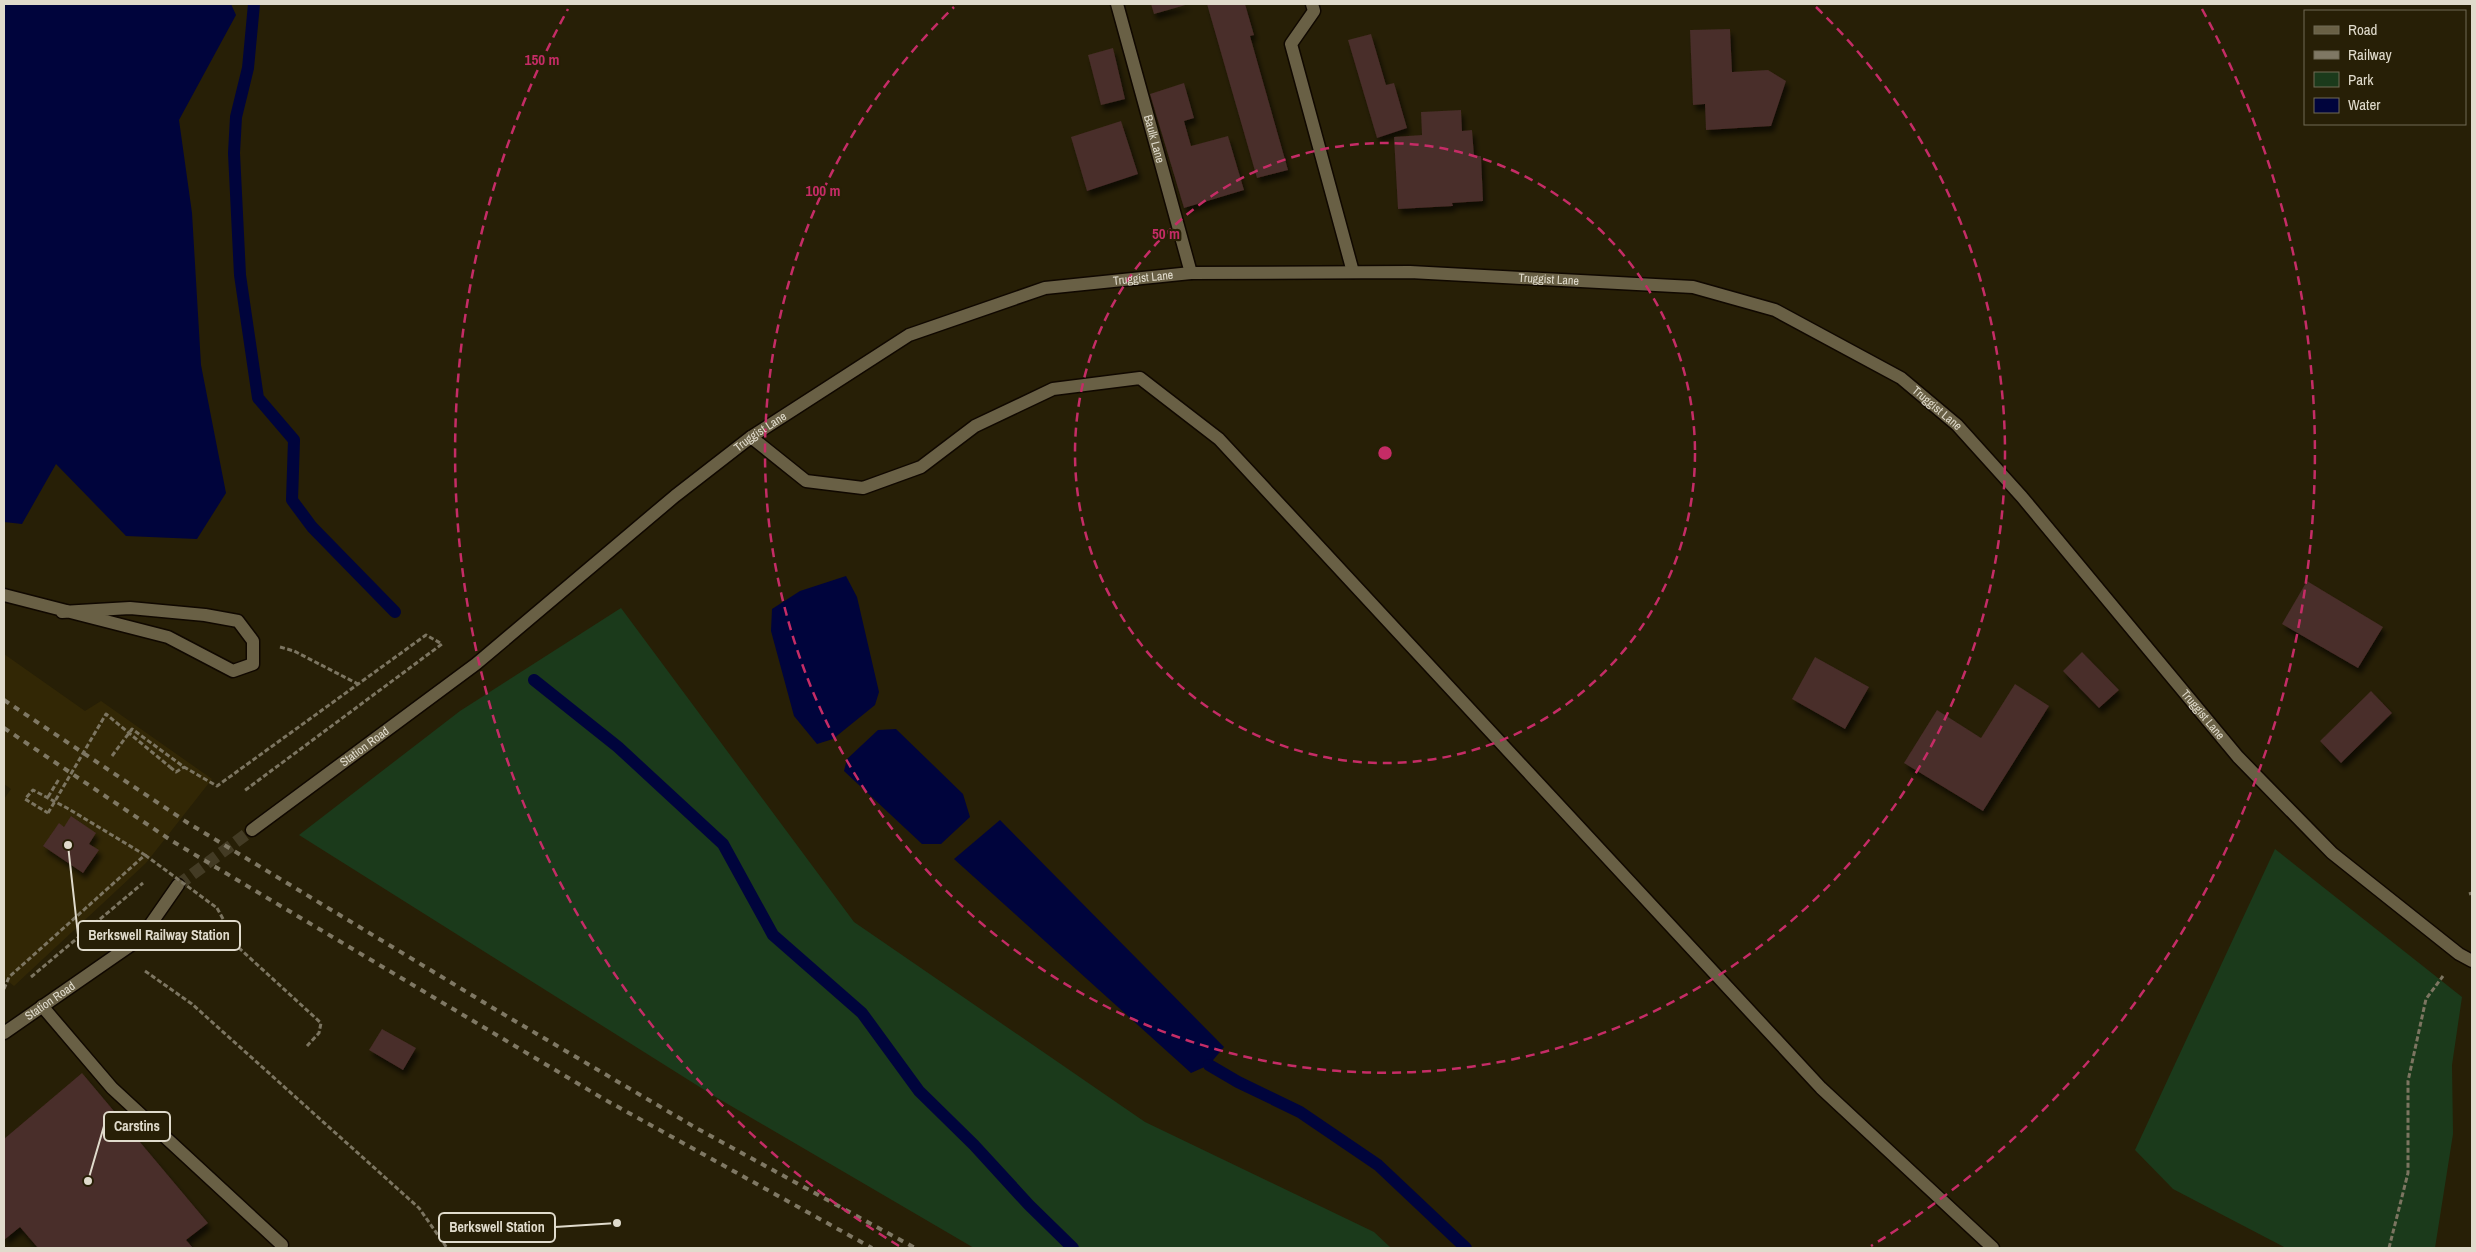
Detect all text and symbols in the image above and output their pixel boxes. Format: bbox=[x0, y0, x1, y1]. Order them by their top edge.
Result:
legend bbox=[2304, 10, 2466, 125]
text: Road bbox=[2348, 19, 2377, 40]
text: Railway bbox=[2348, 44, 2393, 65]
text: 150 m bbox=[525, 49, 559, 70]
text: Park bbox=[2348, 69, 2374, 90]
text: Water bbox=[2348, 94, 2380, 115]
street label: Baulk Lane bbox=[1140, 113, 1168, 165]
text: 100 m bbox=[806, 180, 840, 201]
text: 50 m bbox=[1152, 223, 1180, 244]
street label: Truggist Lane bbox=[1112, 267, 1174, 289]
street label: Truggist Lane bbox=[1518, 270, 1579, 289]
street label: Truggist Lane bbox=[1909, 383, 1966, 433]
street label: Truggist Lane bbox=[731, 408, 790, 455]
centre of rings bbox=[1376, 444, 1394, 462]
street label: Truggist Lane bbox=[2177, 686, 2228, 743]
street label: Station Road bbox=[337, 723, 392, 770]
callout: Berkswell Railway Station bbox=[78, 921, 240, 950]
text: Berkswell Railway Station bbox=[88, 926, 230, 944]
street label: Station Road bbox=[22, 978, 78, 1024]
callout: Carstins bbox=[104, 1112, 170, 1141]
text: Carstins bbox=[114, 1117, 160, 1135]
callout: Berkswell Station bbox=[439, 1213, 555, 1242]
text: Berkswell Station bbox=[449, 1218, 545, 1236]

